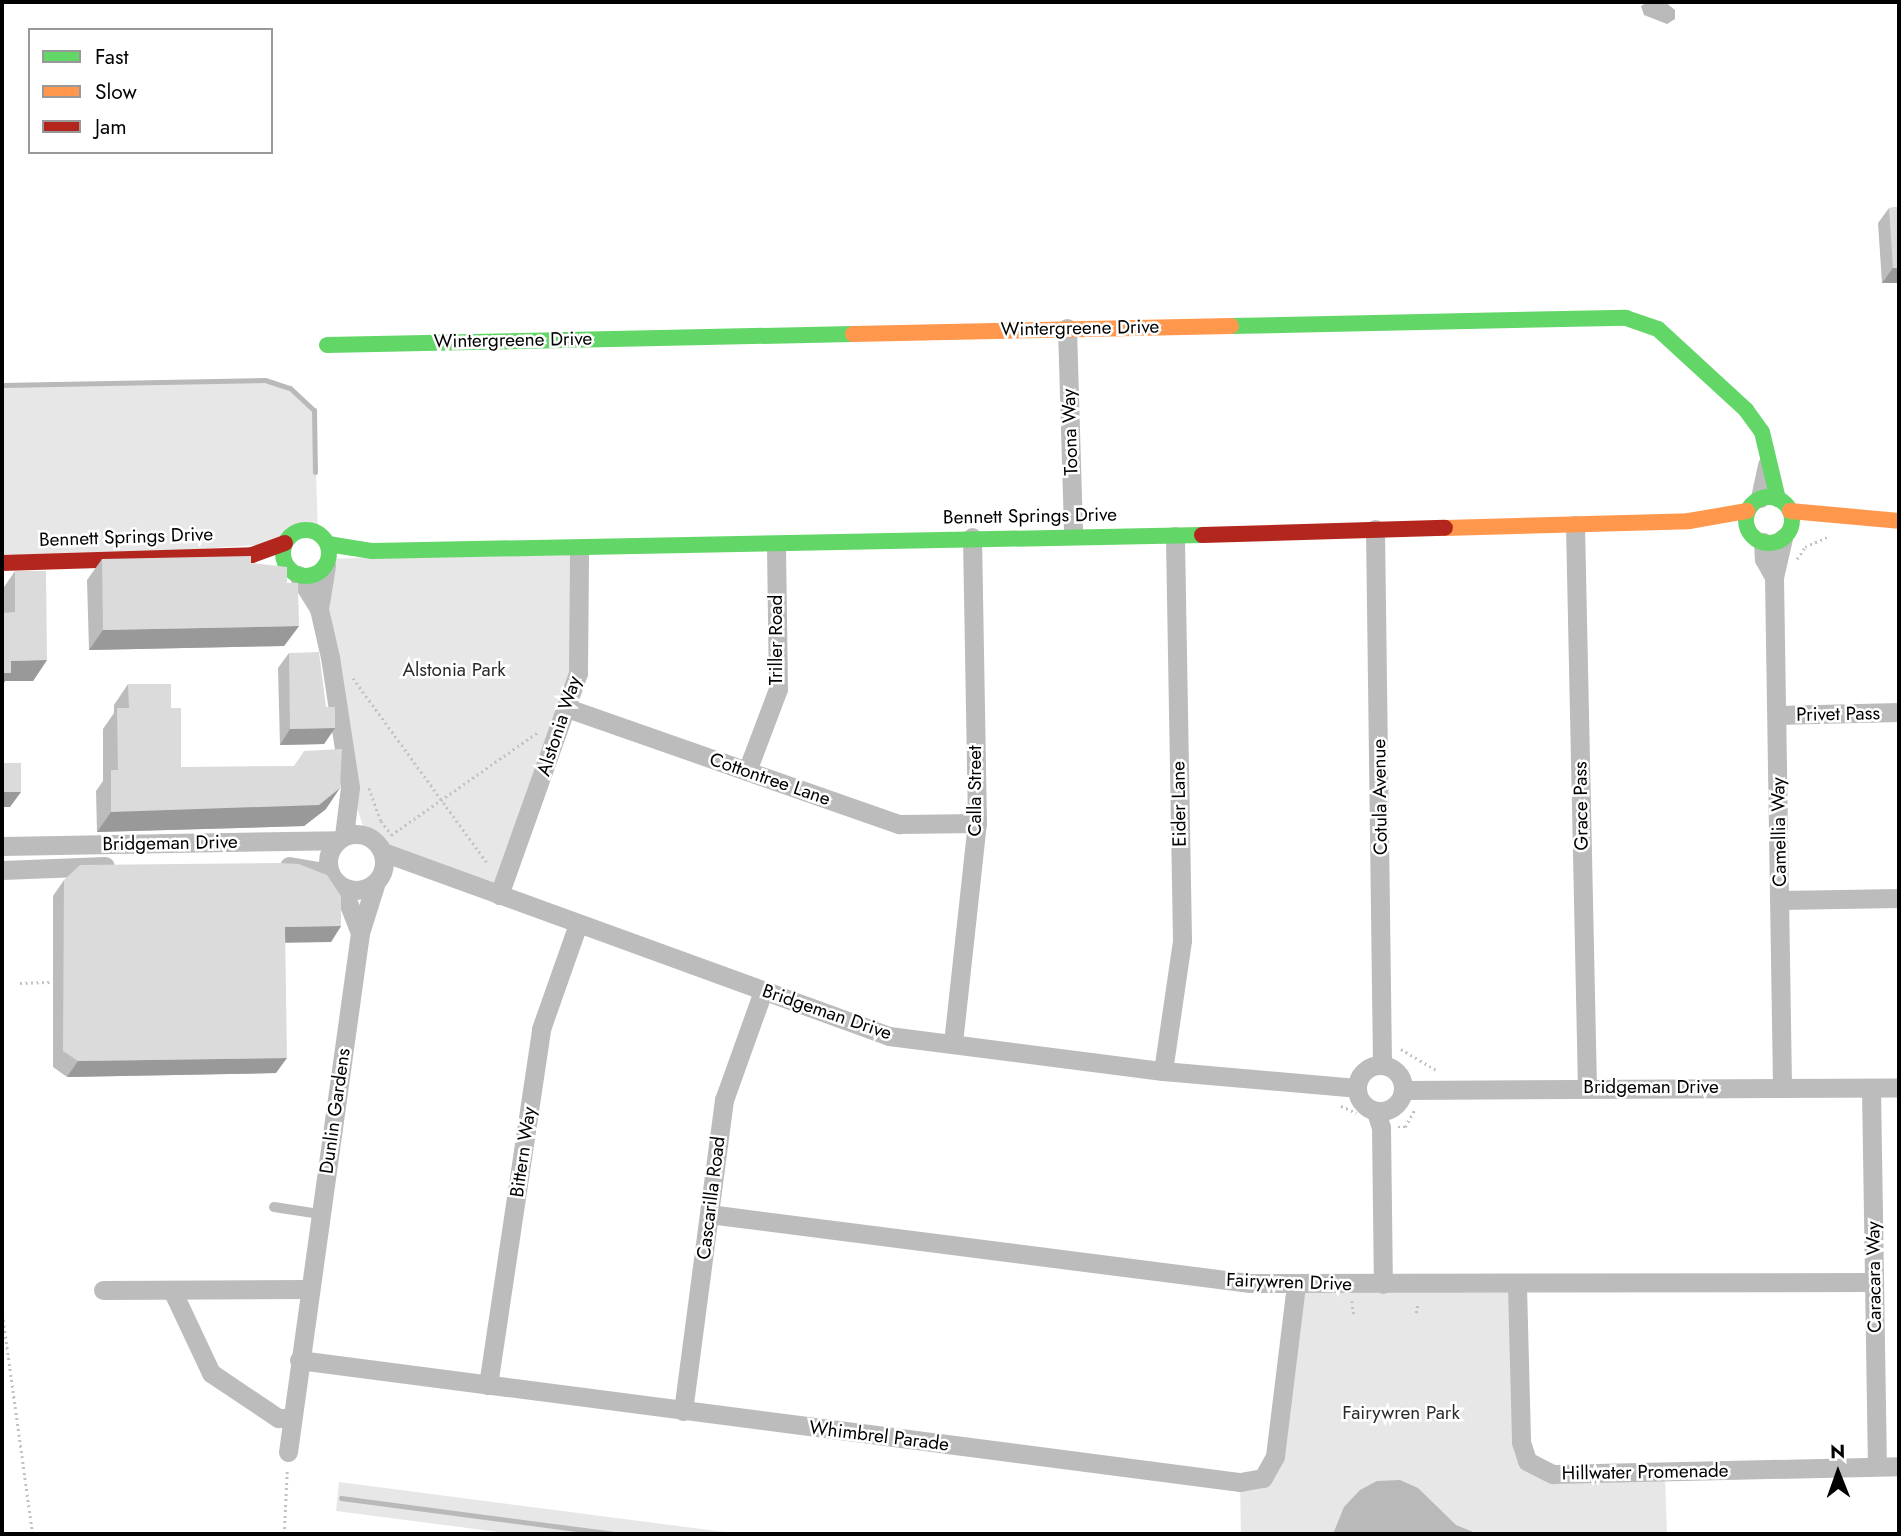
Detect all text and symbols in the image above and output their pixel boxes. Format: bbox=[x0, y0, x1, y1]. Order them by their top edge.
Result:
legend bbox=[28, 28, 273, 154]
text: Fast bbox=[95, 42, 128, 72]
text: Slow bbox=[95, 77, 137, 107]
text: Jam bbox=[95, 112, 127, 142]
street label: Wintergreene Drive bbox=[1000, 315, 1160, 341]
street label: Wintergreene Drive bbox=[433, 327, 593, 353]
street label: Toona Way bbox=[1057, 388, 1083, 476]
street label: Bennett Springs Drive bbox=[943, 503, 1117, 529]
street label: Bennett Springs Drive bbox=[39, 523, 213, 551]
street label: Triller Road bbox=[765, 595, 787, 685]
park label: Alstonia Park bbox=[402, 659, 506, 681]
street label: Alstonia Way bbox=[532, 673, 586, 779]
street label: Privet Pass bbox=[1796, 702, 1880, 726]
street label: Cotula Avenue bbox=[1368, 739, 1392, 855]
street label: Calla Street bbox=[964, 745, 986, 837]
street label: Cottontree Lane bbox=[707, 748, 833, 810]
street label: Eider Lane bbox=[1167, 761, 1191, 847]
street label: Grace Pass bbox=[1569, 761, 1593, 851]
street label: Camellia Way bbox=[1767, 777, 1791, 887]
street label: Bridgeman Drive bbox=[102, 830, 238, 856]
street label: Bridgeman Drive bbox=[759, 979, 895, 1045]
street label: Dunlin Gardens bbox=[315, 1047, 355, 1175]
street label: Bridgeman Drive bbox=[1583, 1076, 1719, 1098]
street label: Bittern Way bbox=[505, 1105, 541, 1199]
street label: Cascarilla Road bbox=[692, 1135, 730, 1261]
street label: Caracara Way bbox=[1862, 1221, 1886, 1333]
street label: Fairywren Drive bbox=[1226, 1268, 1352, 1296]
park label: Fairywren Park bbox=[1342, 1402, 1460, 1424]
street label: Whimbrel Parade bbox=[808, 1416, 950, 1456]
north arrow bbox=[1803, 1438, 1873, 1508]
text: N bbox=[1830, 1438, 1845, 1465]
street label: Hillwater Promenade bbox=[1561, 1459, 1729, 1485]

